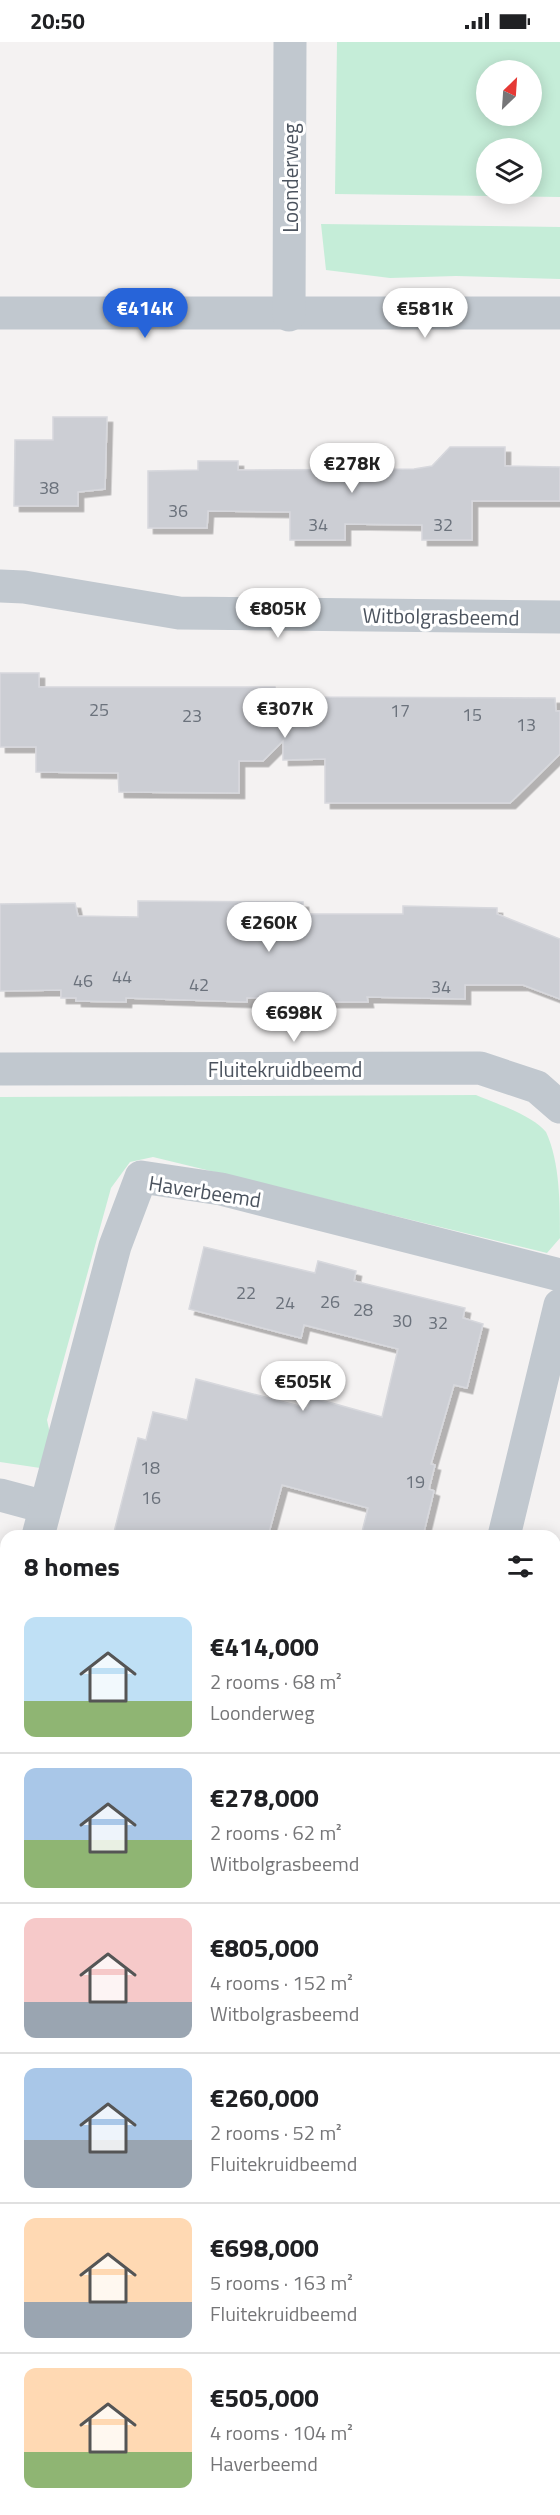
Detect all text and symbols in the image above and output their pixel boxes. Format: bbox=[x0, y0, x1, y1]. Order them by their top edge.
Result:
text: 20:50 bbox=[30, 4, 85, 38]
north arrow bbox=[476, 60, 542, 126]
map controls bbox=[476, 60, 542, 204]
street label: Loonderweg bbox=[274, 123, 306, 233]
button: layers bbox=[476, 138, 542, 204]
pin: €414K bbox=[103, 288, 187, 339]
pin: €581K bbox=[383, 288, 467, 339]
text: €414K bbox=[117, 292, 173, 323]
text: €581K bbox=[397, 292, 453, 323]
pin: €278K bbox=[310, 443, 394, 494]
text: €278K bbox=[324, 447, 380, 478]
house number: 38 bbox=[39, 474, 59, 501]
house number: 36 bbox=[168, 497, 188, 524]
house number: 34 bbox=[308, 511, 328, 538]
house number: 32 bbox=[433, 511, 453, 538]
pin: €805K bbox=[236, 588, 320, 639]
text: €805K bbox=[250, 592, 306, 623]
street label: Witbolgrasbeemd bbox=[362, 599, 520, 633]
pin: €307K bbox=[243, 688, 327, 739]
text: €307K bbox=[257, 692, 313, 723]
house number: 25 bbox=[89, 696, 109, 723]
house number: 17 bbox=[390, 697, 410, 724]
house number: 15 bbox=[462, 701, 482, 728]
house number: 23 bbox=[182, 702, 202, 729]
house number: 13 bbox=[516, 711, 536, 738]
pin: €260K bbox=[227, 902, 311, 953]
text: €260K bbox=[241, 906, 297, 937]
house number: 44 bbox=[112, 963, 132, 990]
house number: 46 bbox=[73, 967, 93, 994]
house number: 42 bbox=[189, 971, 209, 998]
house number: 34 bbox=[431, 973, 451, 1000]
pin: €698K bbox=[252, 992, 336, 1043]
text: €698K bbox=[266, 996, 322, 1027]
street label: Fluitekruidbeemd bbox=[208, 1053, 362, 1085]
street label: Haverbeemd bbox=[147, 1166, 263, 1216]
house number: 22 bbox=[236, 1279, 256, 1306]
house number: 26 bbox=[320, 1288, 340, 1315]
house number: 24 bbox=[275, 1289, 295, 1316]
house number: 28 bbox=[353, 1296, 373, 1323]
house number: 30 bbox=[392, 1307, 412, 1334]
house number: 32 bbox=[428, 1309, 448, 1336]
pin: €505K bbox=[261, 1361, 345, 1412]
text: €505K bbox=[275, 1365, 331, 1396]
house number: 18 bbox=[140, 1454, 160, 1481]
house number: 19 bbox=[405, 1468, 425, 1495]
house number: 16 bbox=[141, 1484, 161, 1511]
text: 8 homes bbox=[24, 1547, 120, 1586]
icon: filters bbox=[504, 1550, 537, 1583]
text: €414,000 bbox=[210, 1627, 319, 1666]
icon: home bbox=[72, 1641, 144, 1713]
text: 2 rooms · 68 m² bbox=[210, 1666, 342, 1697]
text: Loonderweg bbox=[210, 1697, 314, 1728]
text: €278,000 bbox=[210, 1778, 319, 1817]
icon: home bbox=[72, 1792, 144, 1864]
text: 2 rooms · 62 m² bbox=[210, 1817, 342, 1848]
text: Witbolgrasbeemd bbox=[210, 1848, 359, 1879]
text: €805,000 bbox=[210, 1928, 319, 1967]
icon: home bbox=[72, 1942, 144, 2014]
text: 4 rooms · 152 m² bbox=[210, 1967, 353, 1998]
text: Witbolgrasbeemd bbox=[210, 1998, 359, 2029]
text: €260,000 bbox=[210, 2078, 319, 2117]
icon: home bbox=[72, 2092, 144, 2164]
text: 2 rooms · 52 m² bbox=[210, 2117, 342, 2148]
text: Fluitekruidbeemd bbox=[210, 2148, 357, 2179]
text: €698,000 bbox=[210, 2228, 319, 2267]
icon: home bbox=[72, 2242, 144, 2314]
text: 5 rooms · 163 m² bbox=[210, 2267, 353, 2298]
text: Fluitekruidbeemd bbox=[210, 2298, 357, 2329]
text: €505,000 bbox=[210, 2378, 319, 2417]
icon: home bbox=[72, 2392, 144, 2464]
text: 4 rooms · 104 m² bbox=[210, 2417, 353, 2448]
text: Haverbeemd bbox=[210, 2448, 318, 2479]

